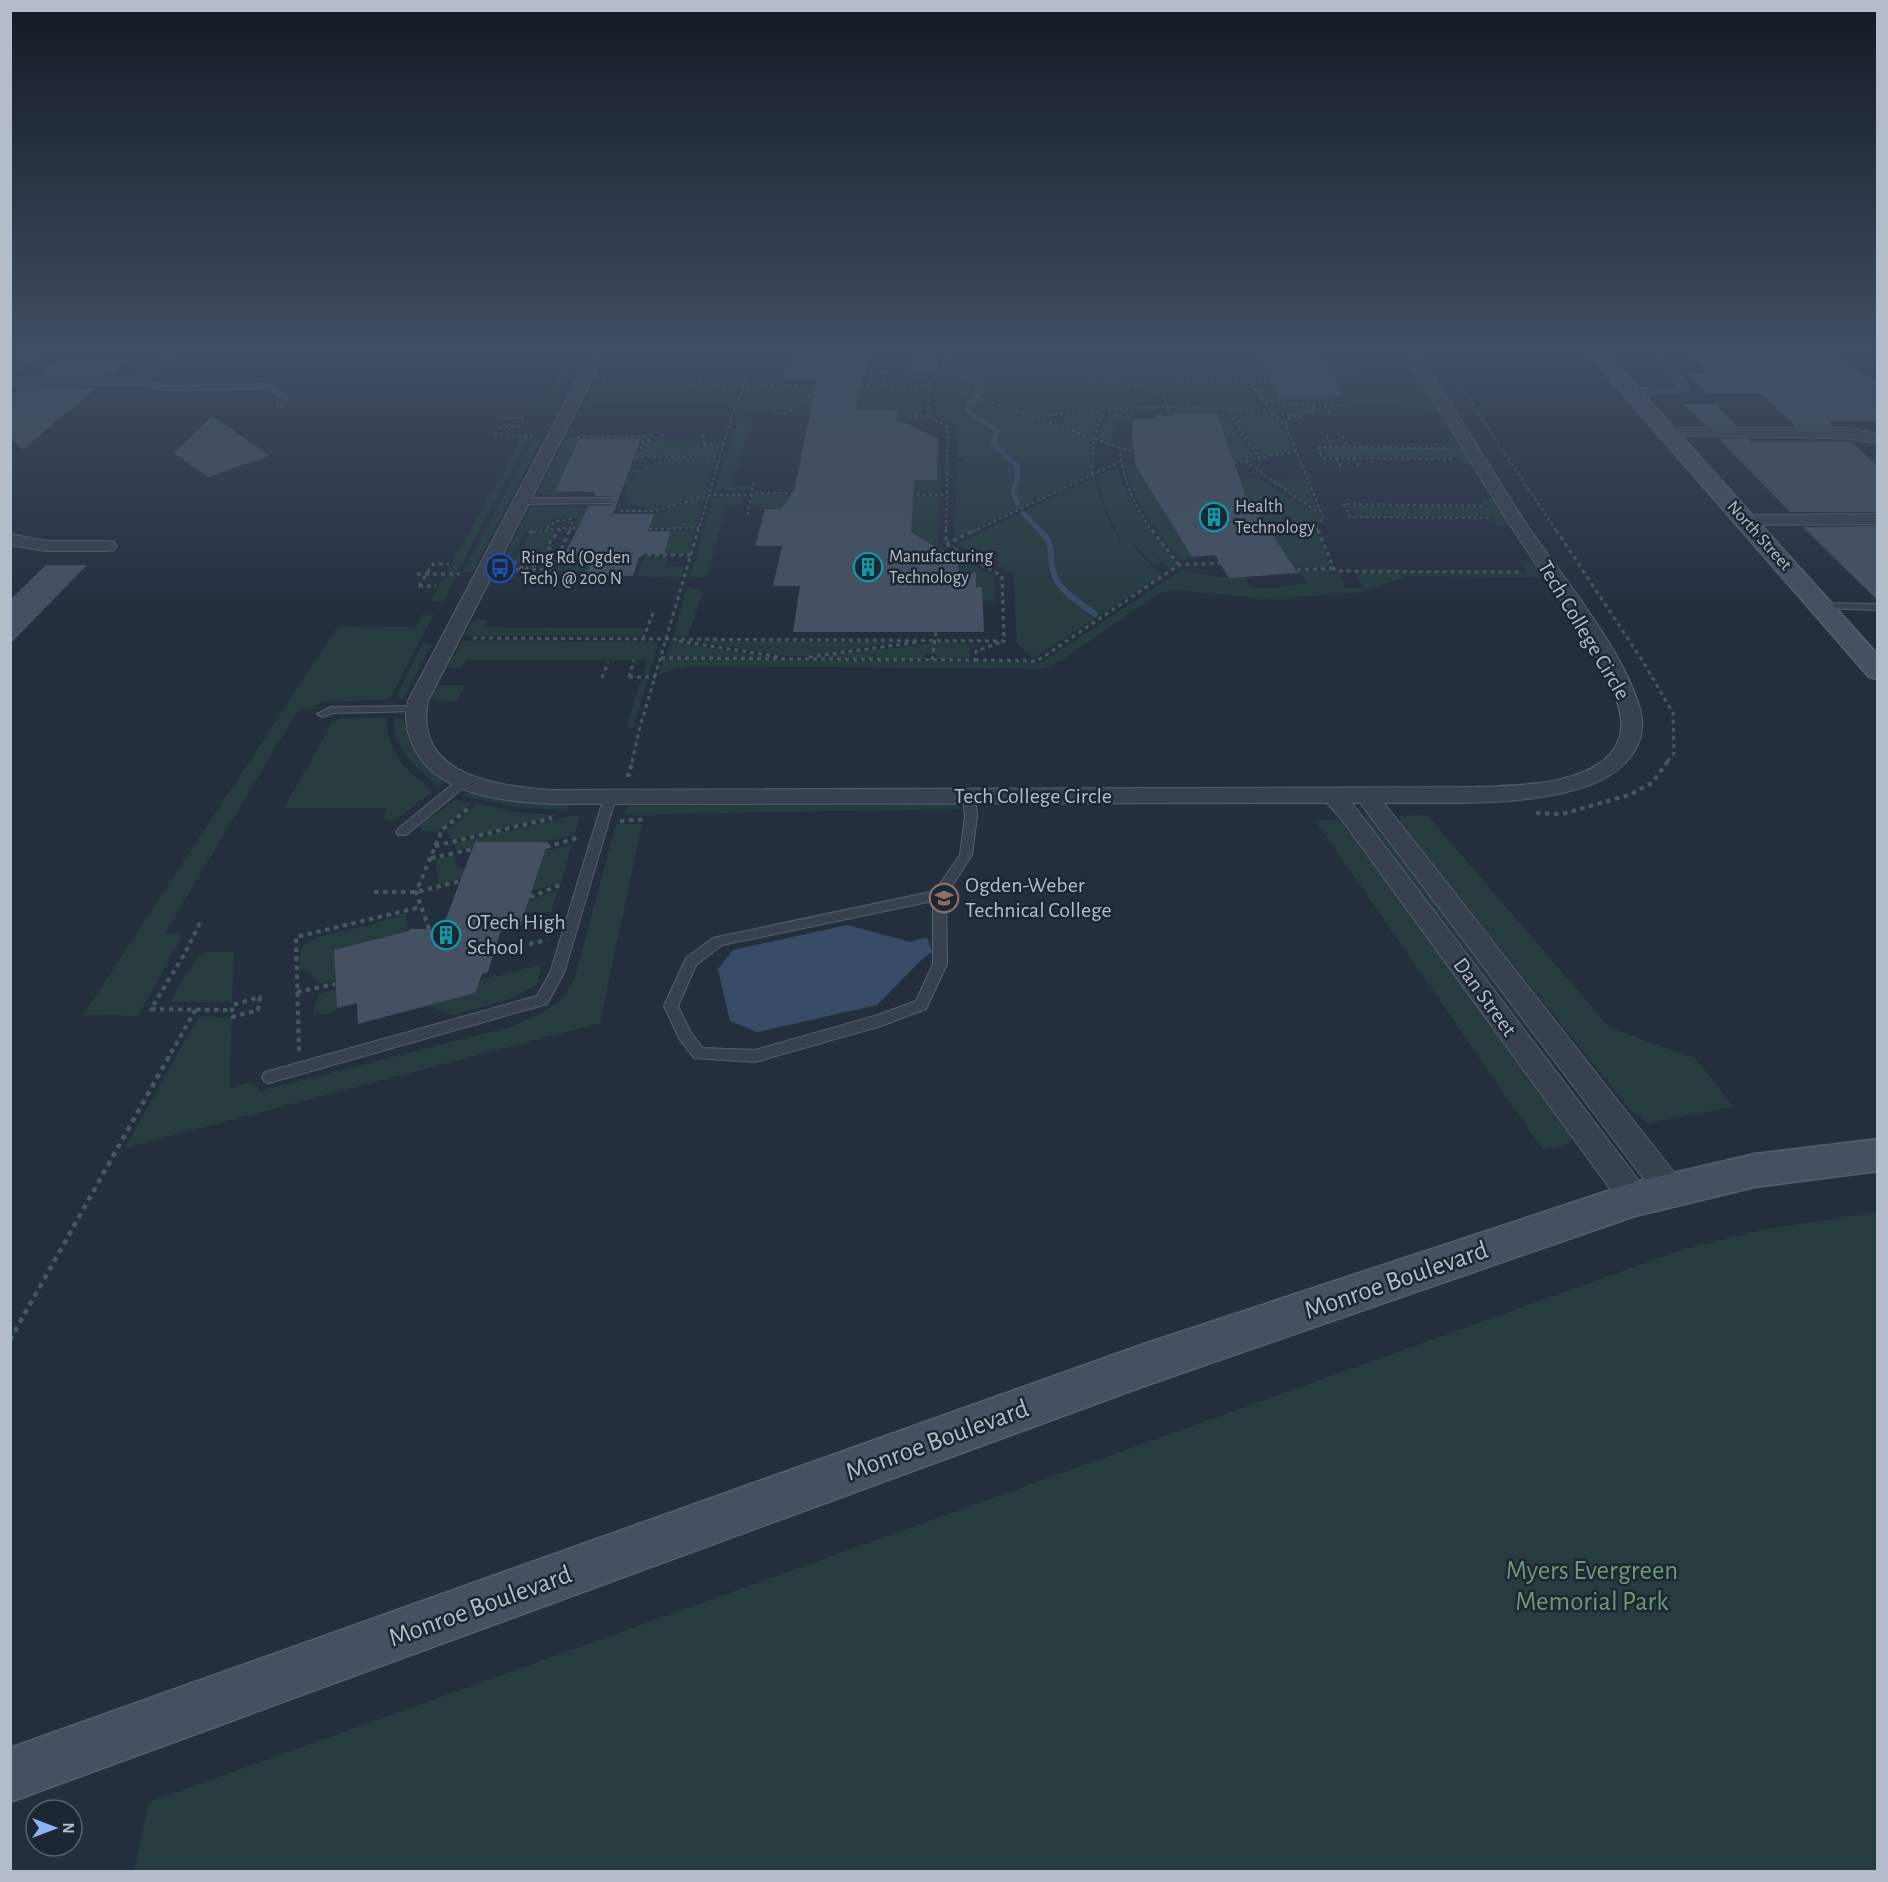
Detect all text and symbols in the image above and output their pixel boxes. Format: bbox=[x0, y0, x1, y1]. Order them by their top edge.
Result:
place label: Health Technology bbox=[1235, 498, 1315, 537]
street label: North Street bbox=[1723, 498, 1795, 574]
building icon: Health Technology bbox=[1198, 501, 1230, 533]
place label: Manufacturing Technology bbox=[889, 548, 993, 587]
place label: Ring Rd (Ogden Tech) @ 200 N bbox=[521, 549, 630, 588]
building icon: Manufacturing Technology bbox=[852, 551, 884, 583]
bus stop icon: Ring Rd (Ogden Tech) @ 200 N bbox=[484, 552, 516, 584]
street label: Tech College Circle bbox=[1534, 557, 1634, 703]
street label: Tech College Circle bbox=[954, 785, 1112, 807]
place label: Ogden-Weber Technical College bbox=[965, 874, 1112, 921]
school or university icon: Ogden-Weber Technical College bbox=[928, 882, 960, 914]
place label: OTech High School bbox=[467, 911, 566, 958]
building icon: OTech High School bbox=[430, 919, 462, 951]
street label: Dan Street bbox=[1449, 954, 1521, 1040]
street label: Monroe Boulevard bbox=[1301, 1236, 1491, 1324]
street label: Monroe Boulevard bbox=[842, 1394, 1032, 1486]
park label: Myers Evergreen Memorial Park bbox=[1506, 1557, 1678, 1615]
street label: Monroe Boulevard bbox=[385, 1560, 575, 1652]
north arrow bbox=[24, 1798, 84, 1858]
text: N bbox=[60, 1822, 76, 1834]

